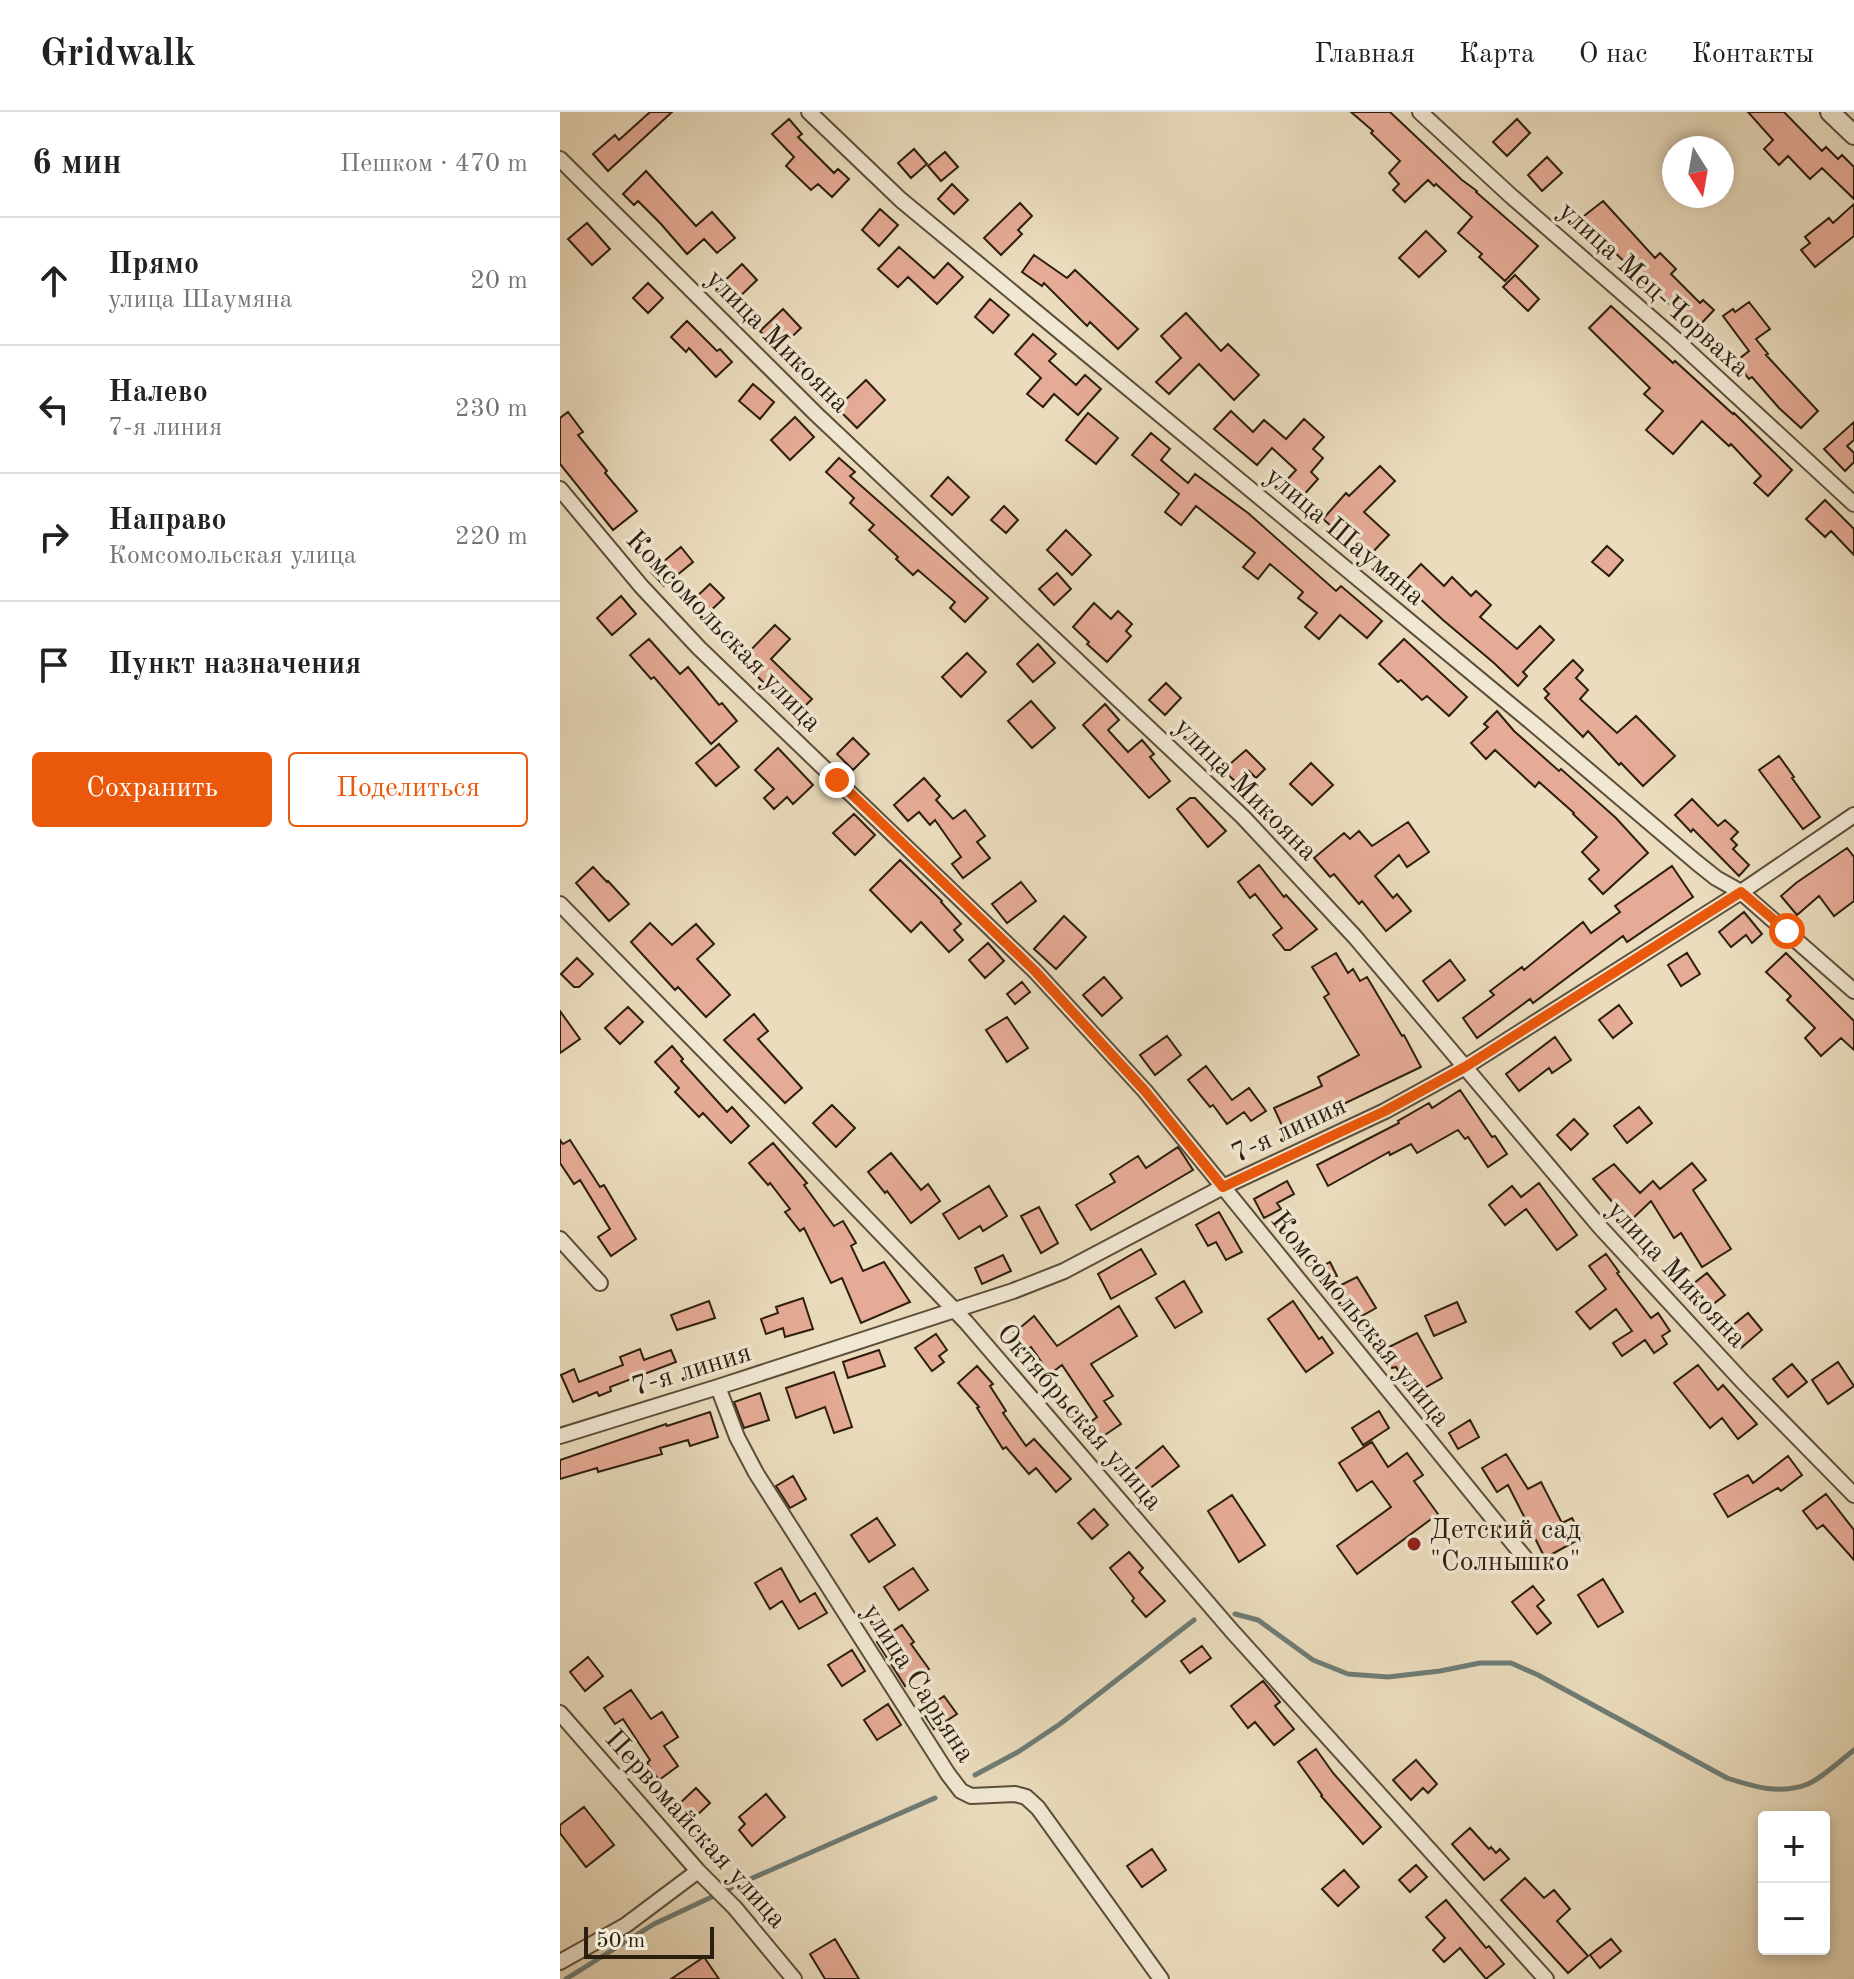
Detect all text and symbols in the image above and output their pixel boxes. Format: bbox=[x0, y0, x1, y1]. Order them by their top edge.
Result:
text: Gridwalk bbox=[40, 36, 196, 74]
text: Главная bbox=[1314, 41, 1415, 69]
text: Карта bbox=[1459, 41, 1535, 69]
text: О нас bbox=[1579, 41, 1648, 69]
text: Контакты bbox=[1692, 41, 1814, 69]
north arrow bbox=[1662, 136, 1734, 208]
text: 6 мин bbox=[32, 147, 122, 181]
text: Пешком · 470 m bbox=[340, 151, 528, 177]
street label: улица Мец-Чорваха bbox=[1552, 197, 1754, 383]
text: Прямо bbox=[108, 250, 199, 280]
icon: ahead bbox=[32, 259, 76, 303]
street label: улица Микояна bbox=[700, 265, 854, 419]
text: 20 m bbox=[470, 268, 528, 294]
text: улица Шаумяна bbox=[108, 287, 293, 313]
text: Налево bbox=[108, 378, 208, 408]
icon: left bbox=[32, 387, 76, 431]
text: 230 m bbox=[455, 396, 528, 422]
text: 7-я линия bbox=[108, 415, 222, 441]
street label: улица Шаумяна bbox=[1259, 463, 1429, 612]
text: Направо bbox=[108, 506, 227, 536]
icon: right bbox=[32, 515, 76, 559]
text: 220 m bbox=[455, 524, 528, 550]
street label: Комсомольская улица bbox=[620, 526, 826, 738]
text: Комсомольская улица bbox=[108, 543, 357, 569]
icon: arrive bbox=[32, 643, 76, 687]
text: Пункт назначения bbox=[108, 650, 361, 680]
street label: улица Микояна bbox=[1168, 713, 1322, 867]
button: Сохранить bbox=[32, 752, 272, 827]
button: Поделиться bbox=[288, 752, 528, 827]
route end bbox=[819, 762, 855, 798]
route start bbox=[1769, 913, 1805, 949]
street label: 7-я линия bbox=[1228, 1092, 1351, 1169]
street label: улица Микояна bbox=[1601, 1196, 1751, 1354]
street label: Комсомольская улица bbox=[1265, 1207, 1455, 1433]
street label: Октябрьская улица bbox=[990, 1319, 1167, 1517]
street label: 7-я линия bbox=[629, 1339, 755, 1402]
place label: Детский сад "Солнышко" bbox=[1430, 1517, 1581, 1577]
marker: Детский сад "Солнышко" bbox=[1405, 1535, 1423, 1553]
street label: улица Сарьяна bbox=[856, 1599, 979, 1768]
street label: Первомайская улица bbox=[599, 1726, 791, 1935]
map controls bbox=[1758, 1811, 1830, 1955]
button: + bbox=[1758, 1811, 1830, 1883]
button: − bbox=[1758, 1883, 1830, 1955]
scale bar bbox=[584, 1923, 714, 1959]
text: 50 m bbox=[596, 1930, 645, 1952]

